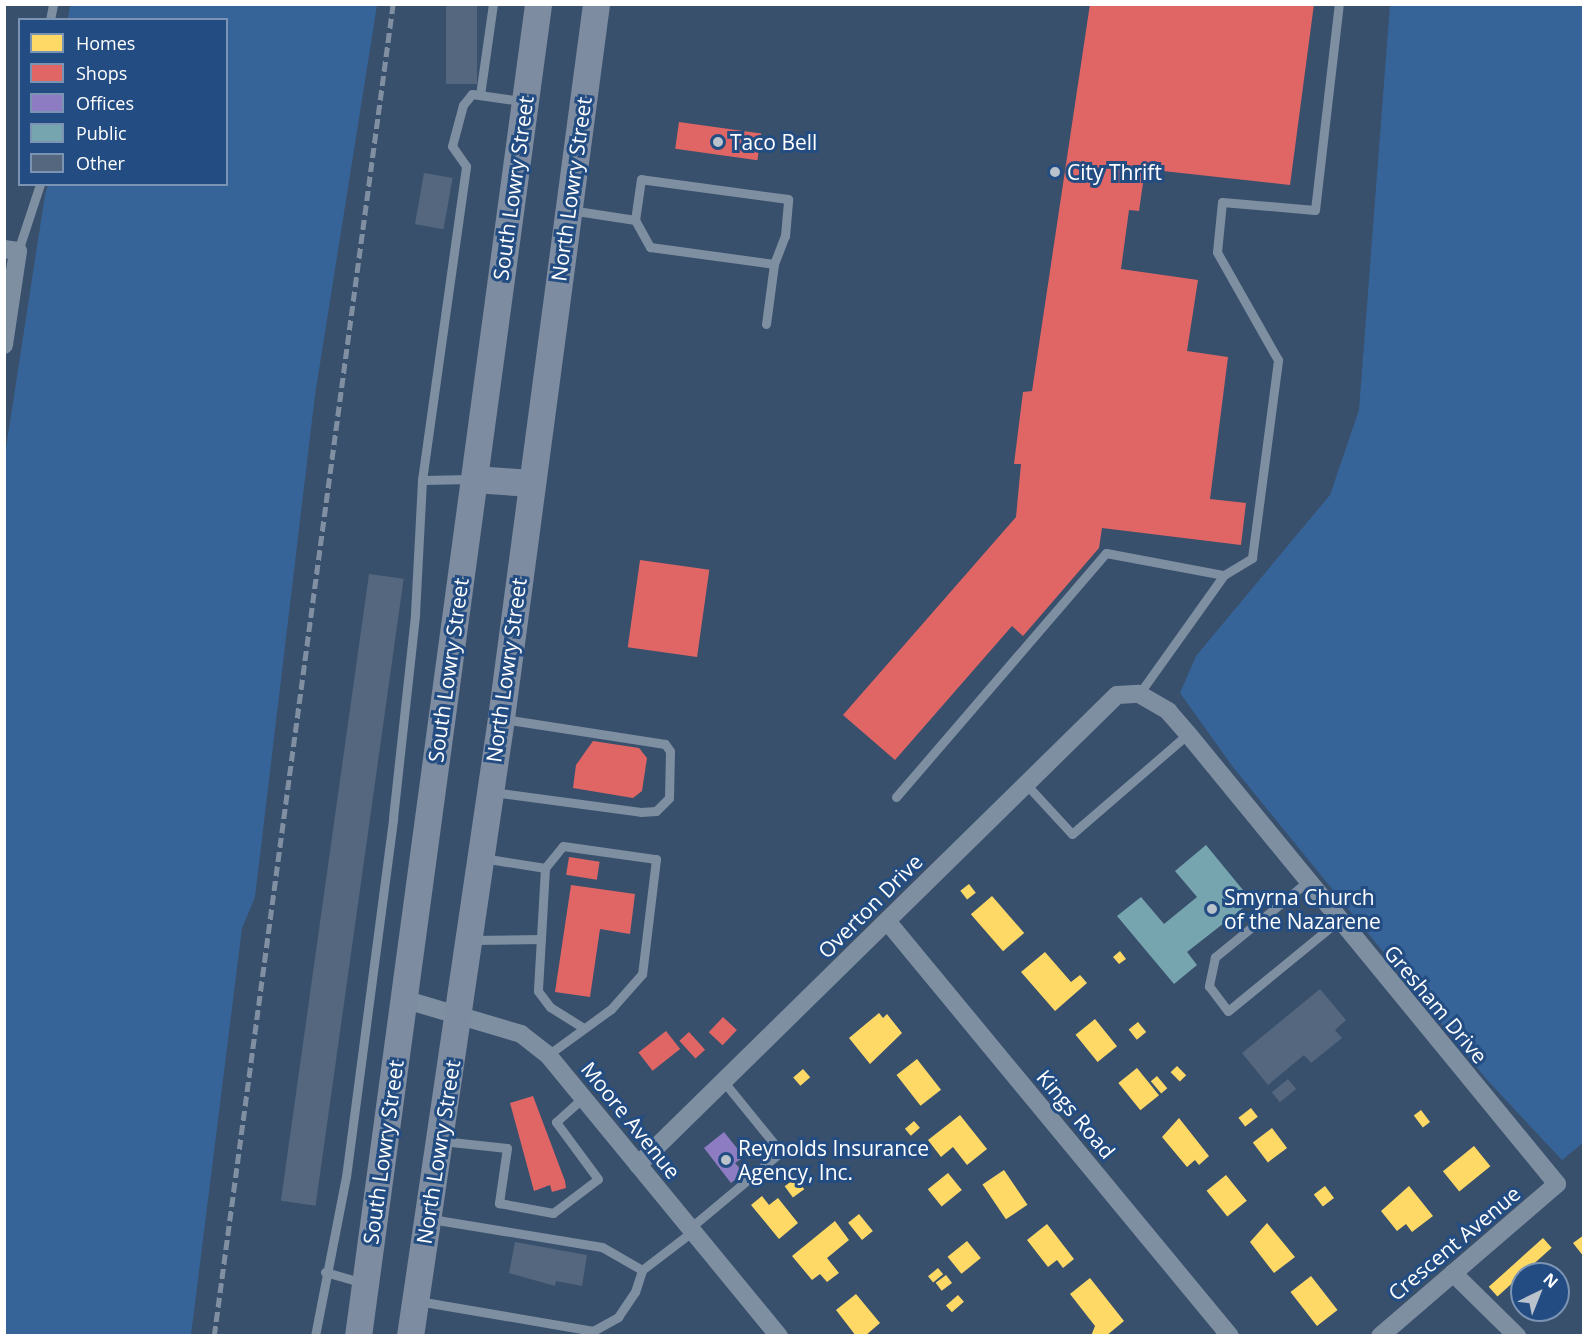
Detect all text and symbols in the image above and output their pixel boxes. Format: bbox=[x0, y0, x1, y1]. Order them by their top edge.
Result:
legend bbox=[18, 18, 228, 186]
text: Homes bbox=[76, 31, 135, 55]
text: Shops bbox=[76, 61, 127, 85]
text: Offices bbox=[76, 91, 134, 115]
street label: South Lowry Street bbox=[488, 94, 538, 282]
street label: North Lowry Street bbox=[546, 95, 596, 283]
text: Public bbox=[76, 121, 127, 145]
place label: Taco Bell bbox=[730, 129, 817, 155]
marker: Taco Bell bbox=[711, 135, 725, 149]
text: Other bbox=[76, 151, 125, 175]
place label: City Thrift bbox=[1067, 159, 1162, 185]
marker: City Thrift bbox=[1048, 165, 1062, 179]
street label: South Lowry Street bbox=[423, 576, 473, 764]
street label: North Lowry Street bbox=[481, 576, 531, 764]
street label: Overton Drive bbox=[813, 849, 927, 963]
place label: Smyrna Church of the Nazarene bbox=[1224, 884, 1381, 934]
marker: Smyrna Church of the Nazarene bbox=[1205, 902, 1219, 916]
street label: Gresham Drive bbox=[1379, 940, 1493, 1068]
street label: Moore Avenue bbox=[576, 1056, 686, 1184]
street label: South Lowry Street bbox=[358, 1058, 408, 1246]
street label: North Lowry Street bbox=[411, 1058, 465, 1246]
street label: Kings Road bbox=[1032, 1065, 1120, 1163]
place label: Reynolds Insurance Agency, Inc. bbox=[738, 1135, 929, 1185]
marker: Reynolds Insurance Agency, Inc. bbox=[719, 1153, 733, 1167]
street label: Crescent Avenue bbox=[1383, 1181, 1525, 1305]
north arrow bbox=[1510, 1262, 1570, 1322]
text: N bbox=[1539, 1268, 1563, 1293]

